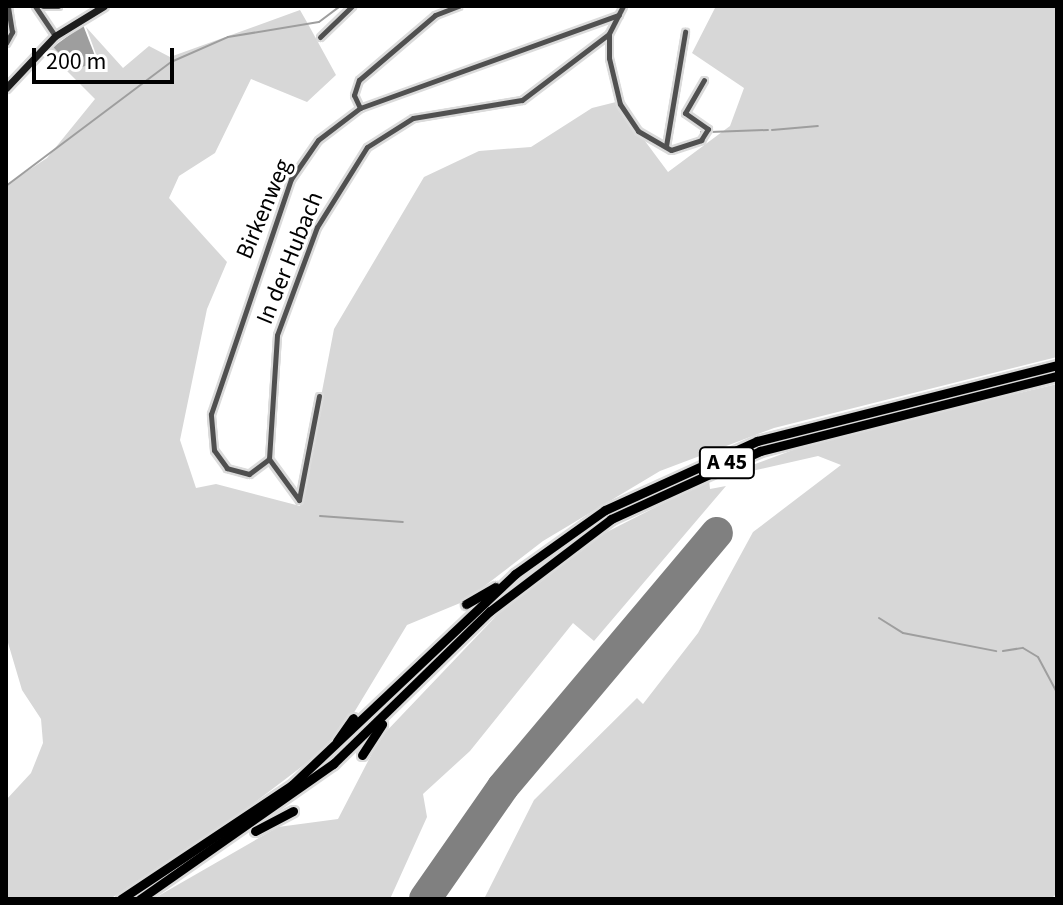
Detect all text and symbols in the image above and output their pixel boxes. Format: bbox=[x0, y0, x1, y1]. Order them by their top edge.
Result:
scale bar bbox=[36, 32, 178, 82]
text: 200 m bbox=[46, 44, 106, 79]
street label: Birkenweg bbox=[230, 155, 298, 263]
street label: In der Hubach bbox=[250, 188, 330, 328]
road number: A 45 bbox=[697, 445, 757, 481]

